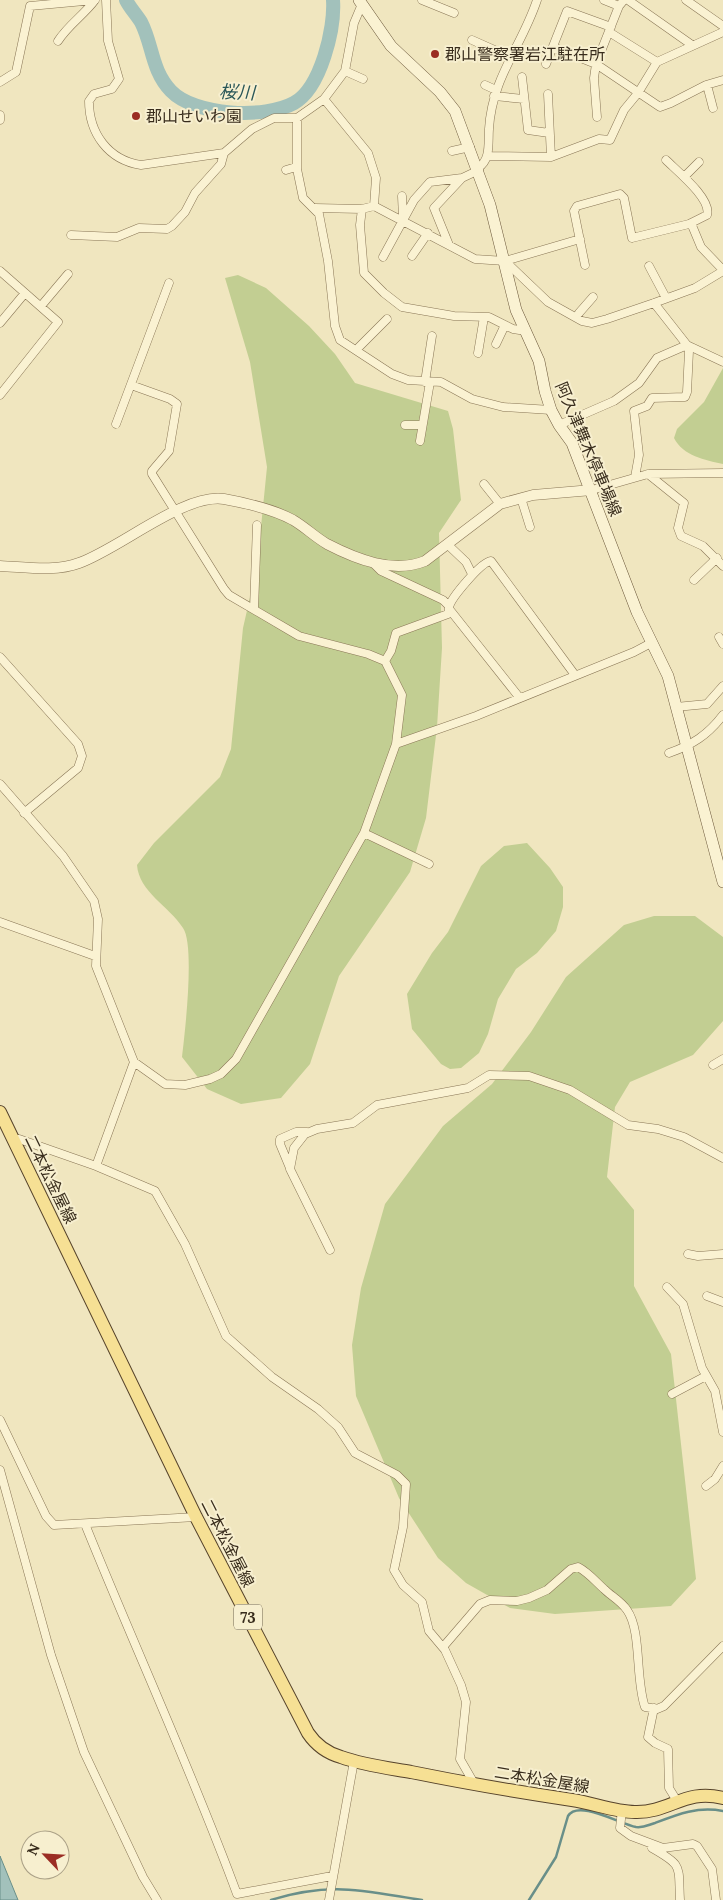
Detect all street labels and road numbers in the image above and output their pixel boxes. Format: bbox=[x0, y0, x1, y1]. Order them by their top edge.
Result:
street label: 阿久津舞木停車場線 bbox=[552, 379, 626, 519]
street label: 二本松金屋線 bbox=[21, 1131, 81, 1227]
street label: 二本松金屋線 bbox=[197, 1496, 259, 1590]
road number: 73 bbox=[234, 1604, 262, 1630]
street label: 二本松金屋線 bbox=[493, 1762, 591, 1796]

